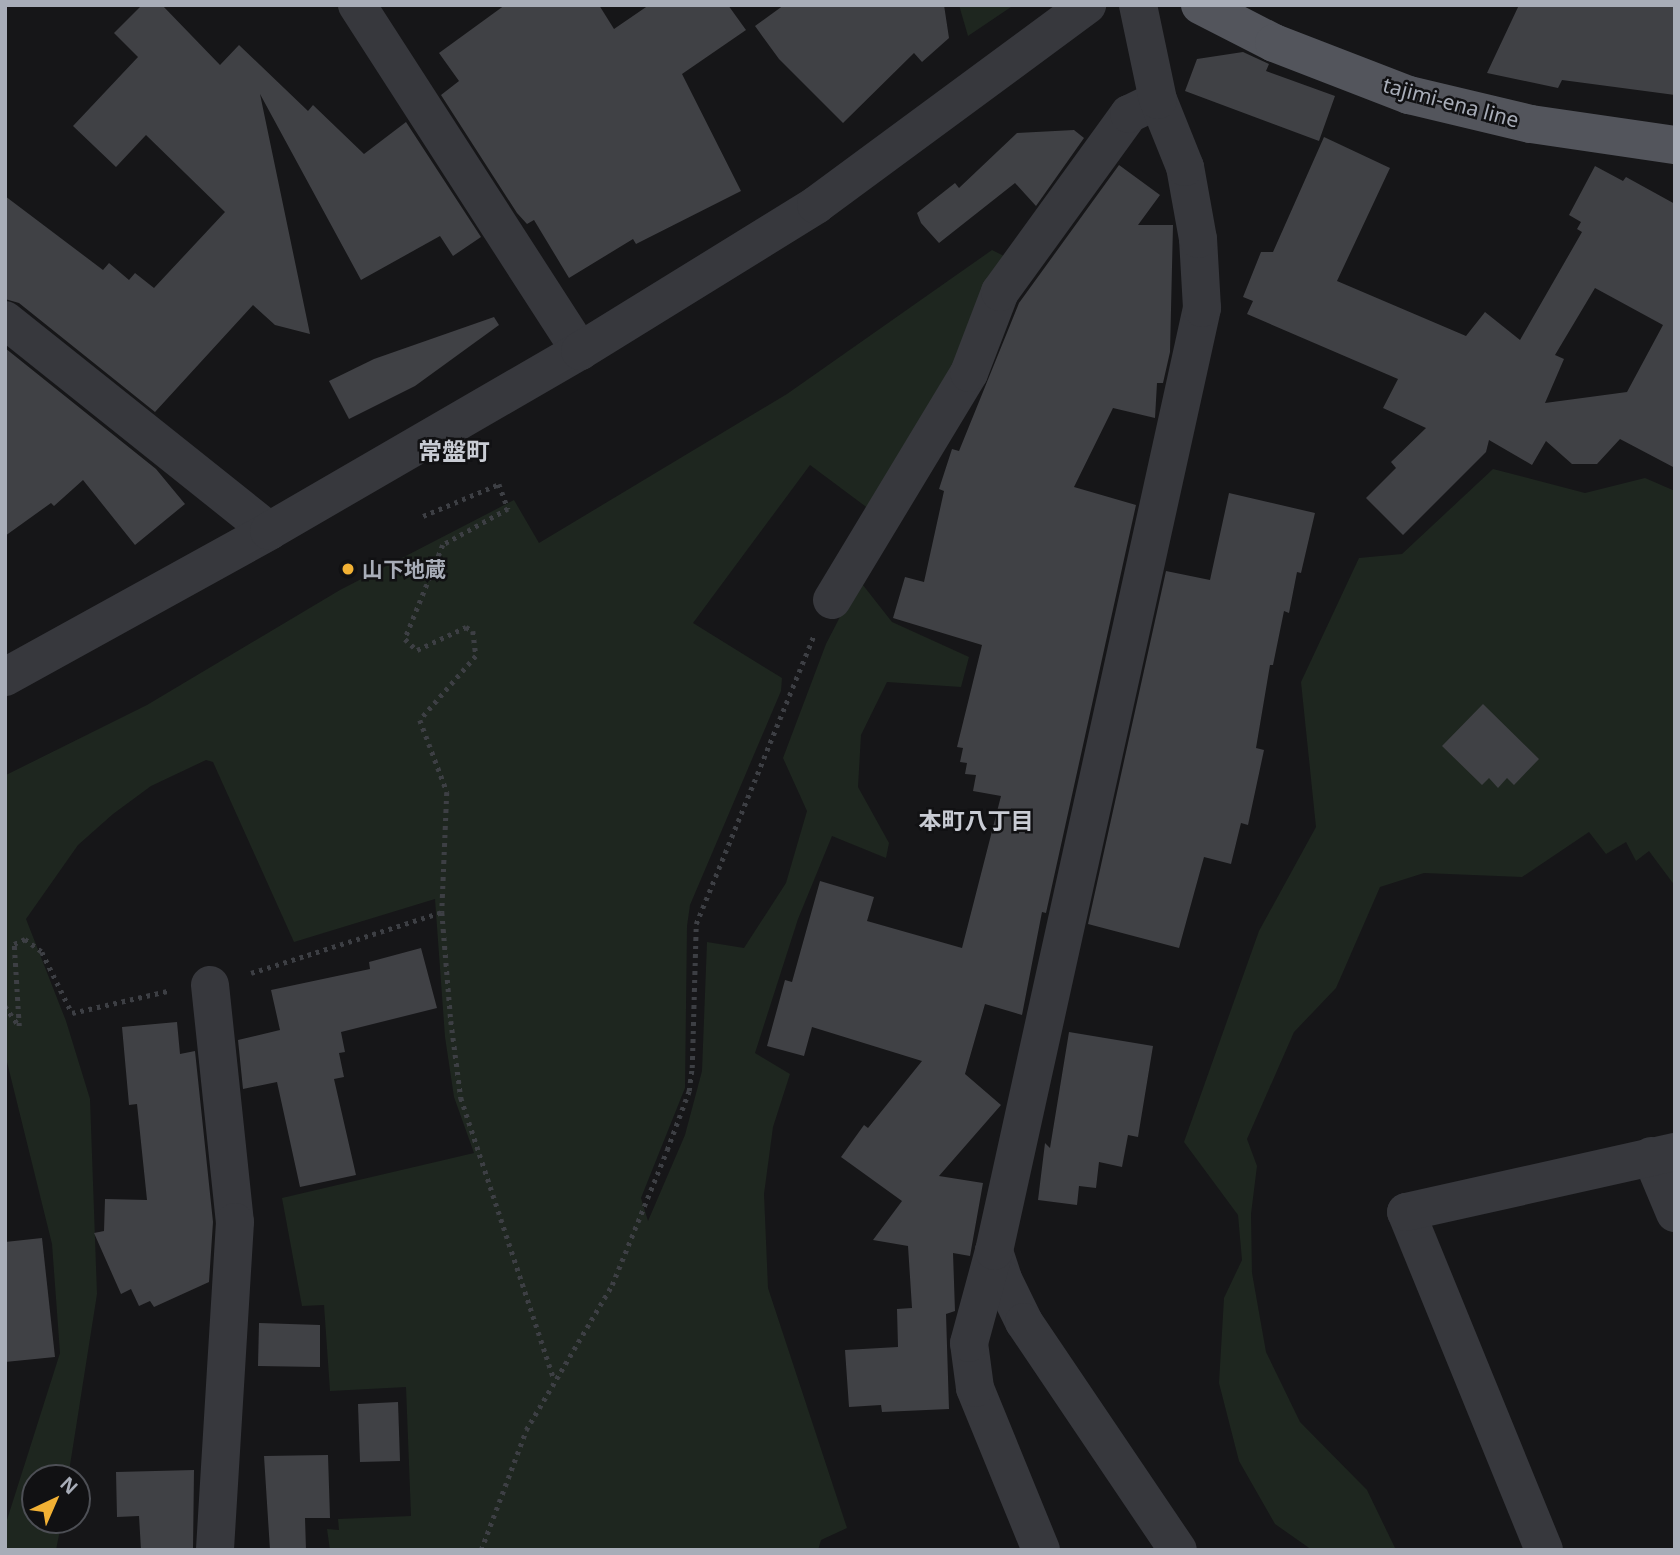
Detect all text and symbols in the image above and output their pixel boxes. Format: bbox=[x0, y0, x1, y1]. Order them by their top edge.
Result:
street label: tajimi-ena line bbox=[1380, 72, 1522, 132]
district label: 常盤町 bbox=[418, 437, 490, 465]
place label: 山下地蔵 bbox=[362, 556, 446, 582]
marker: 山下地蔵 bbox=[340, 561, 356, 577]
district label: 本町八丁目 bbox=[919, 806, 1033, 834]
north arrow bbox=[21, 1464, 91, 1534]
text: N bbox=[55, 1471, 84, 1500]

